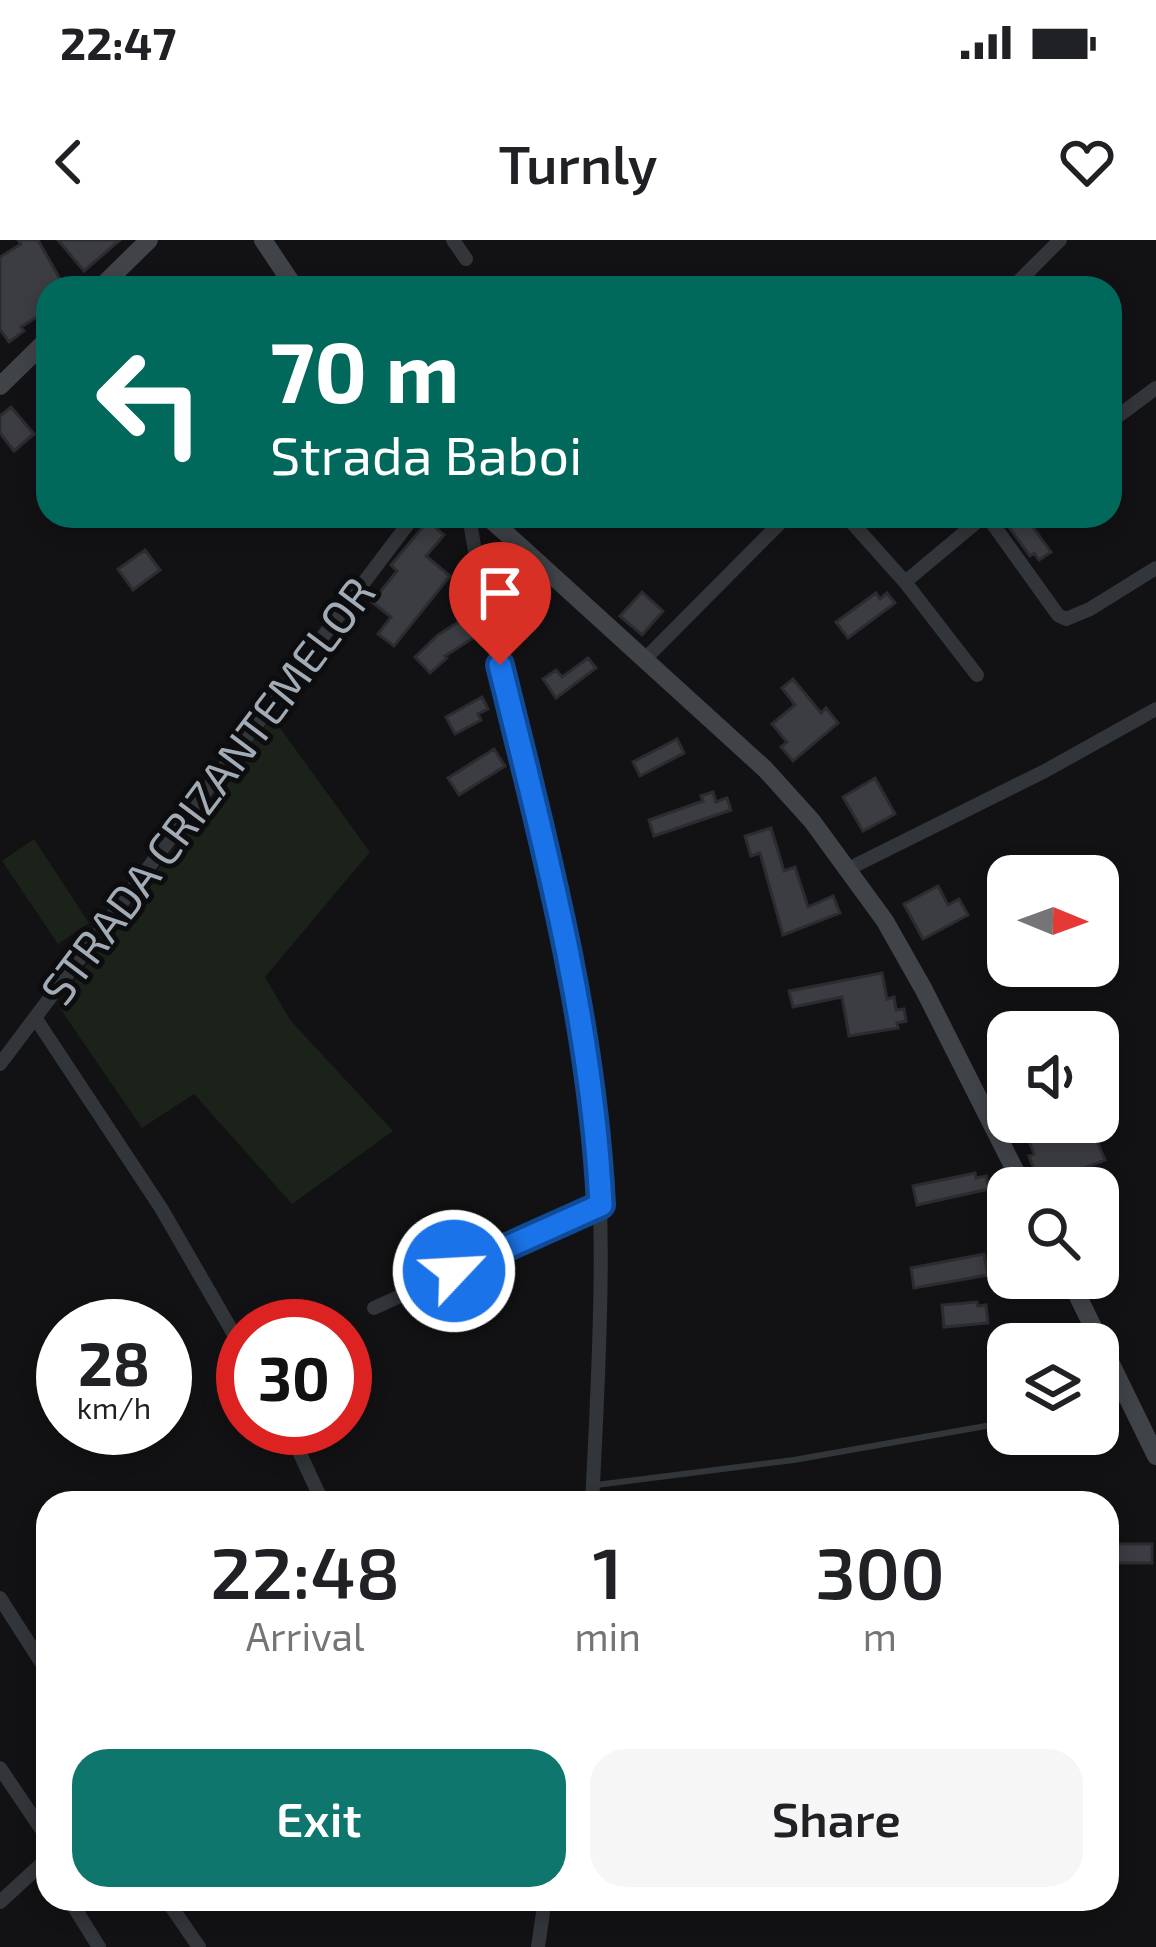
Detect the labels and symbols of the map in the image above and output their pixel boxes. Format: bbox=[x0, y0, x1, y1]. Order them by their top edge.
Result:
pin bbox=[449, 542, 551, 665]
street label: STRADA CRIZANTEMELOR bbox=[28, 566, 385, 1014]
north arrow bbox=[987, 855, 1119, 987]
position arrow bbox=[391, 1208, 517, 1334]
speed limit sign: 30 bbox=[216, 1299, 372, 1455]

